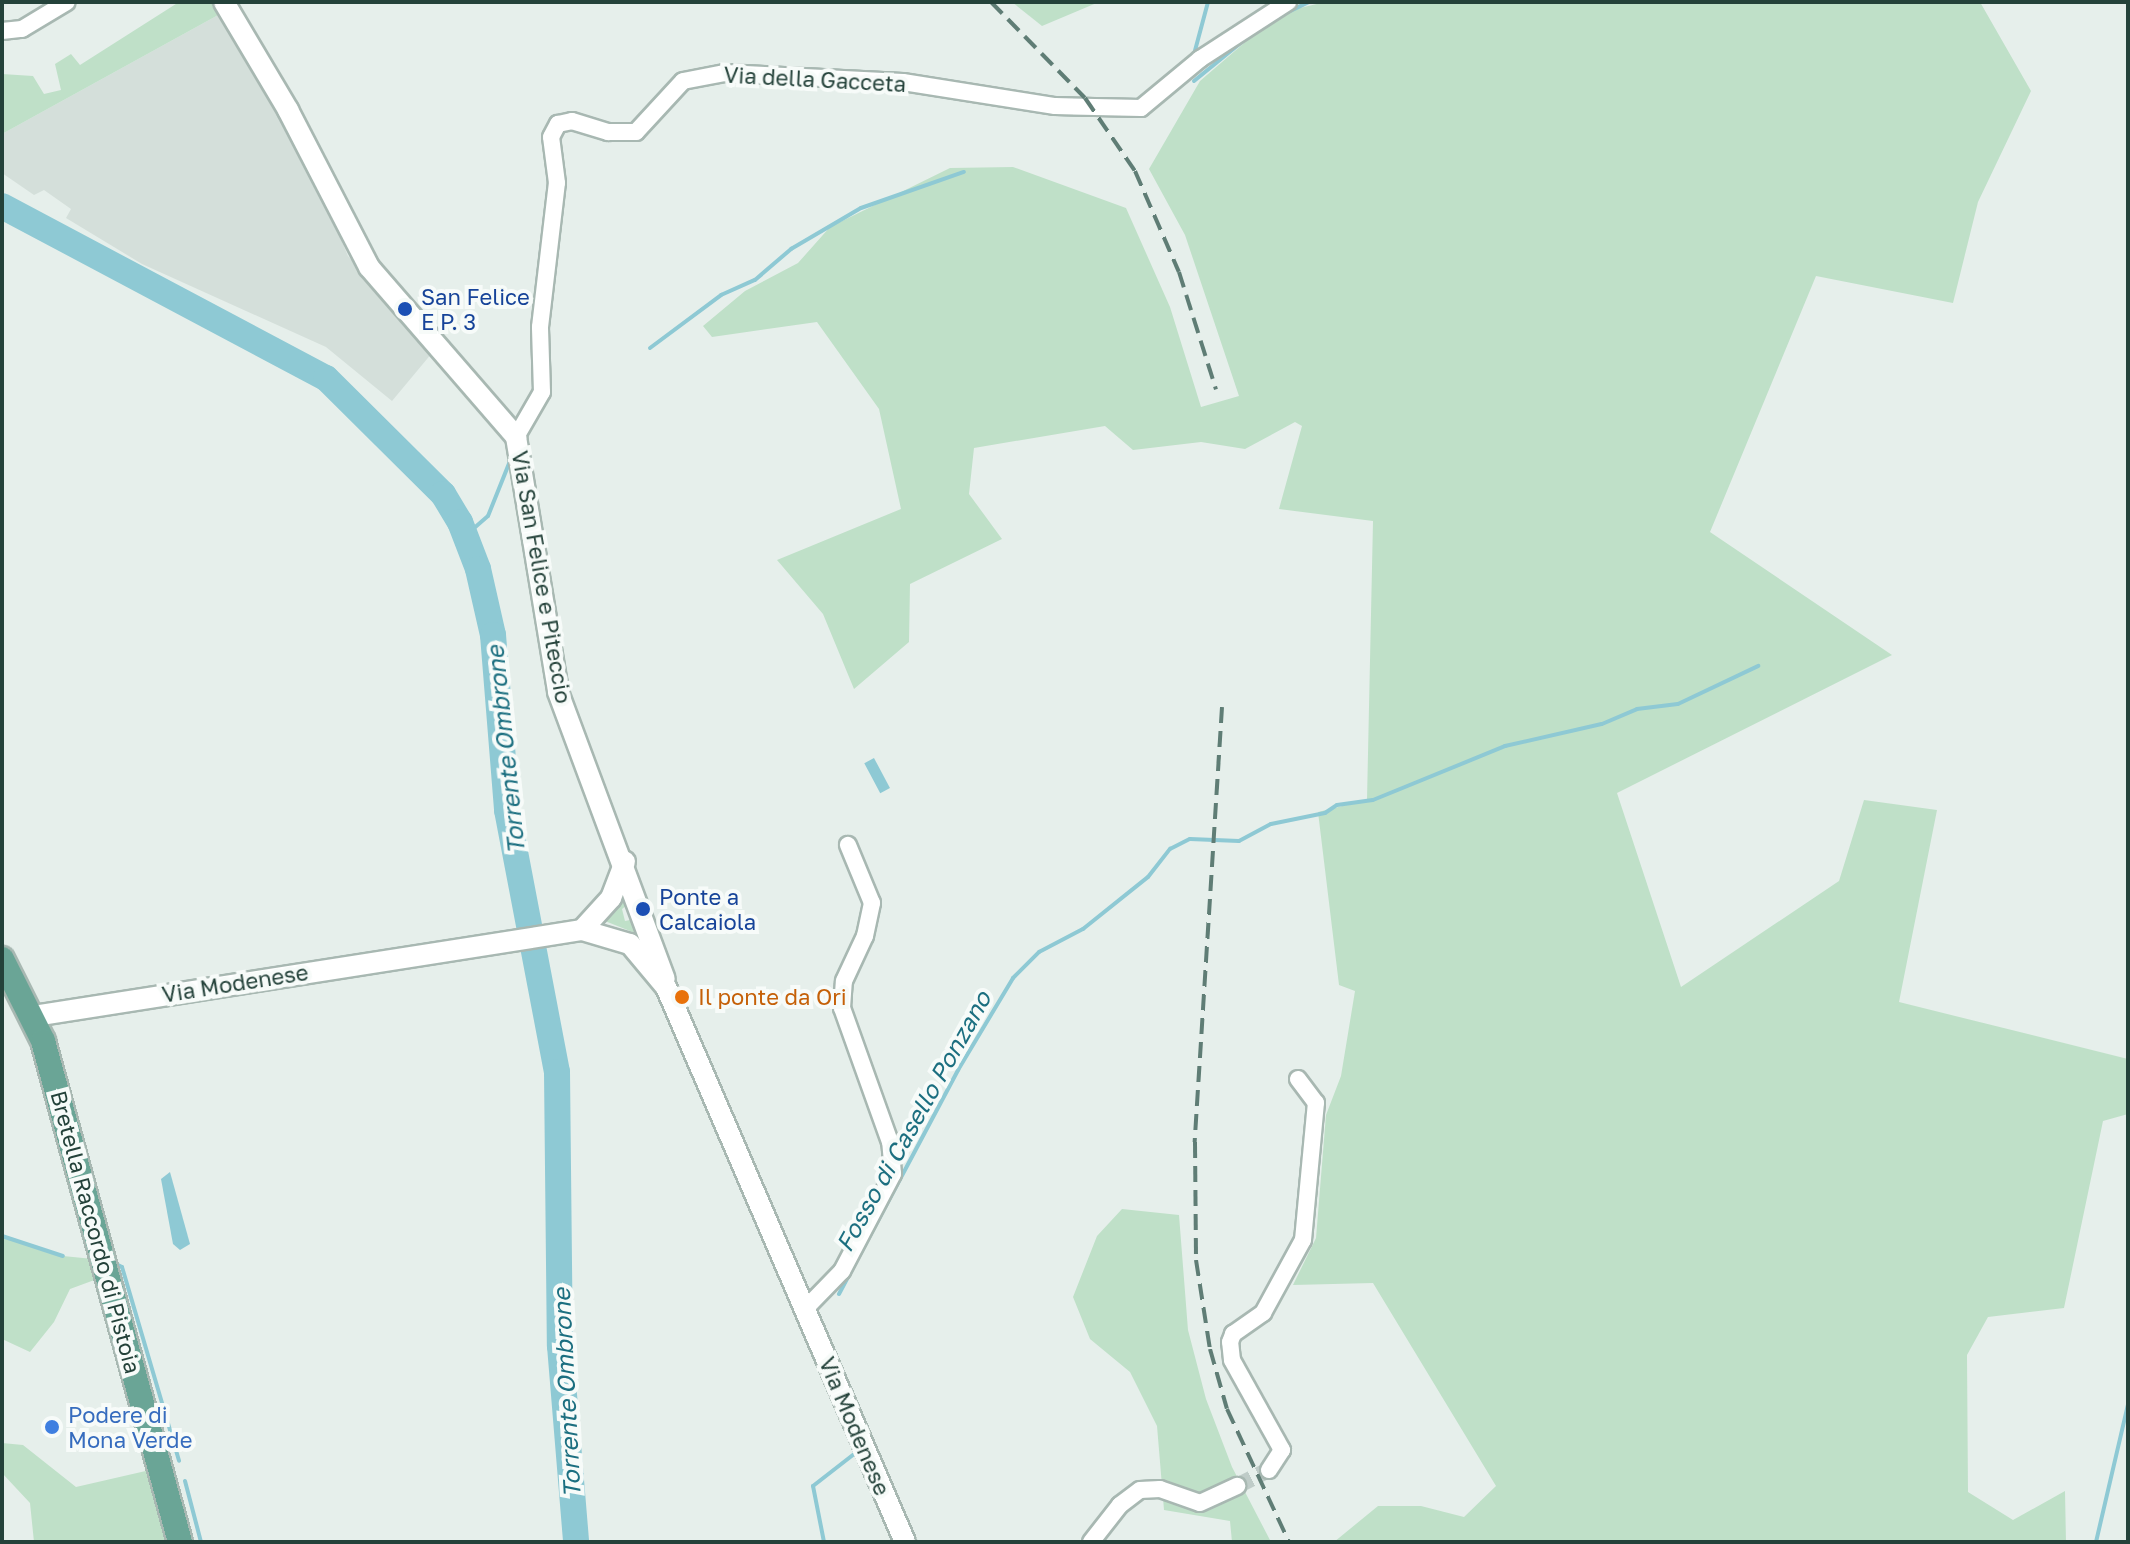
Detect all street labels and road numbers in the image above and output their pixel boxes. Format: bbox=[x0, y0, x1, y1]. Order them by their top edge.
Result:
street label: Via della Gacceta bbox=[723, 61, 907, 97]
street label: Via San Felice e Piteccio bbox=[507, 449, 577, 705]
street label: Via Modenese bbox=[160, 958, 310, 1008]
street label: Bretella Raccordo di Pistoia bbox=[46, 1088, 146, 1376]
street label: Via Modenese bbox=[814, 1353, 896, 1499]

